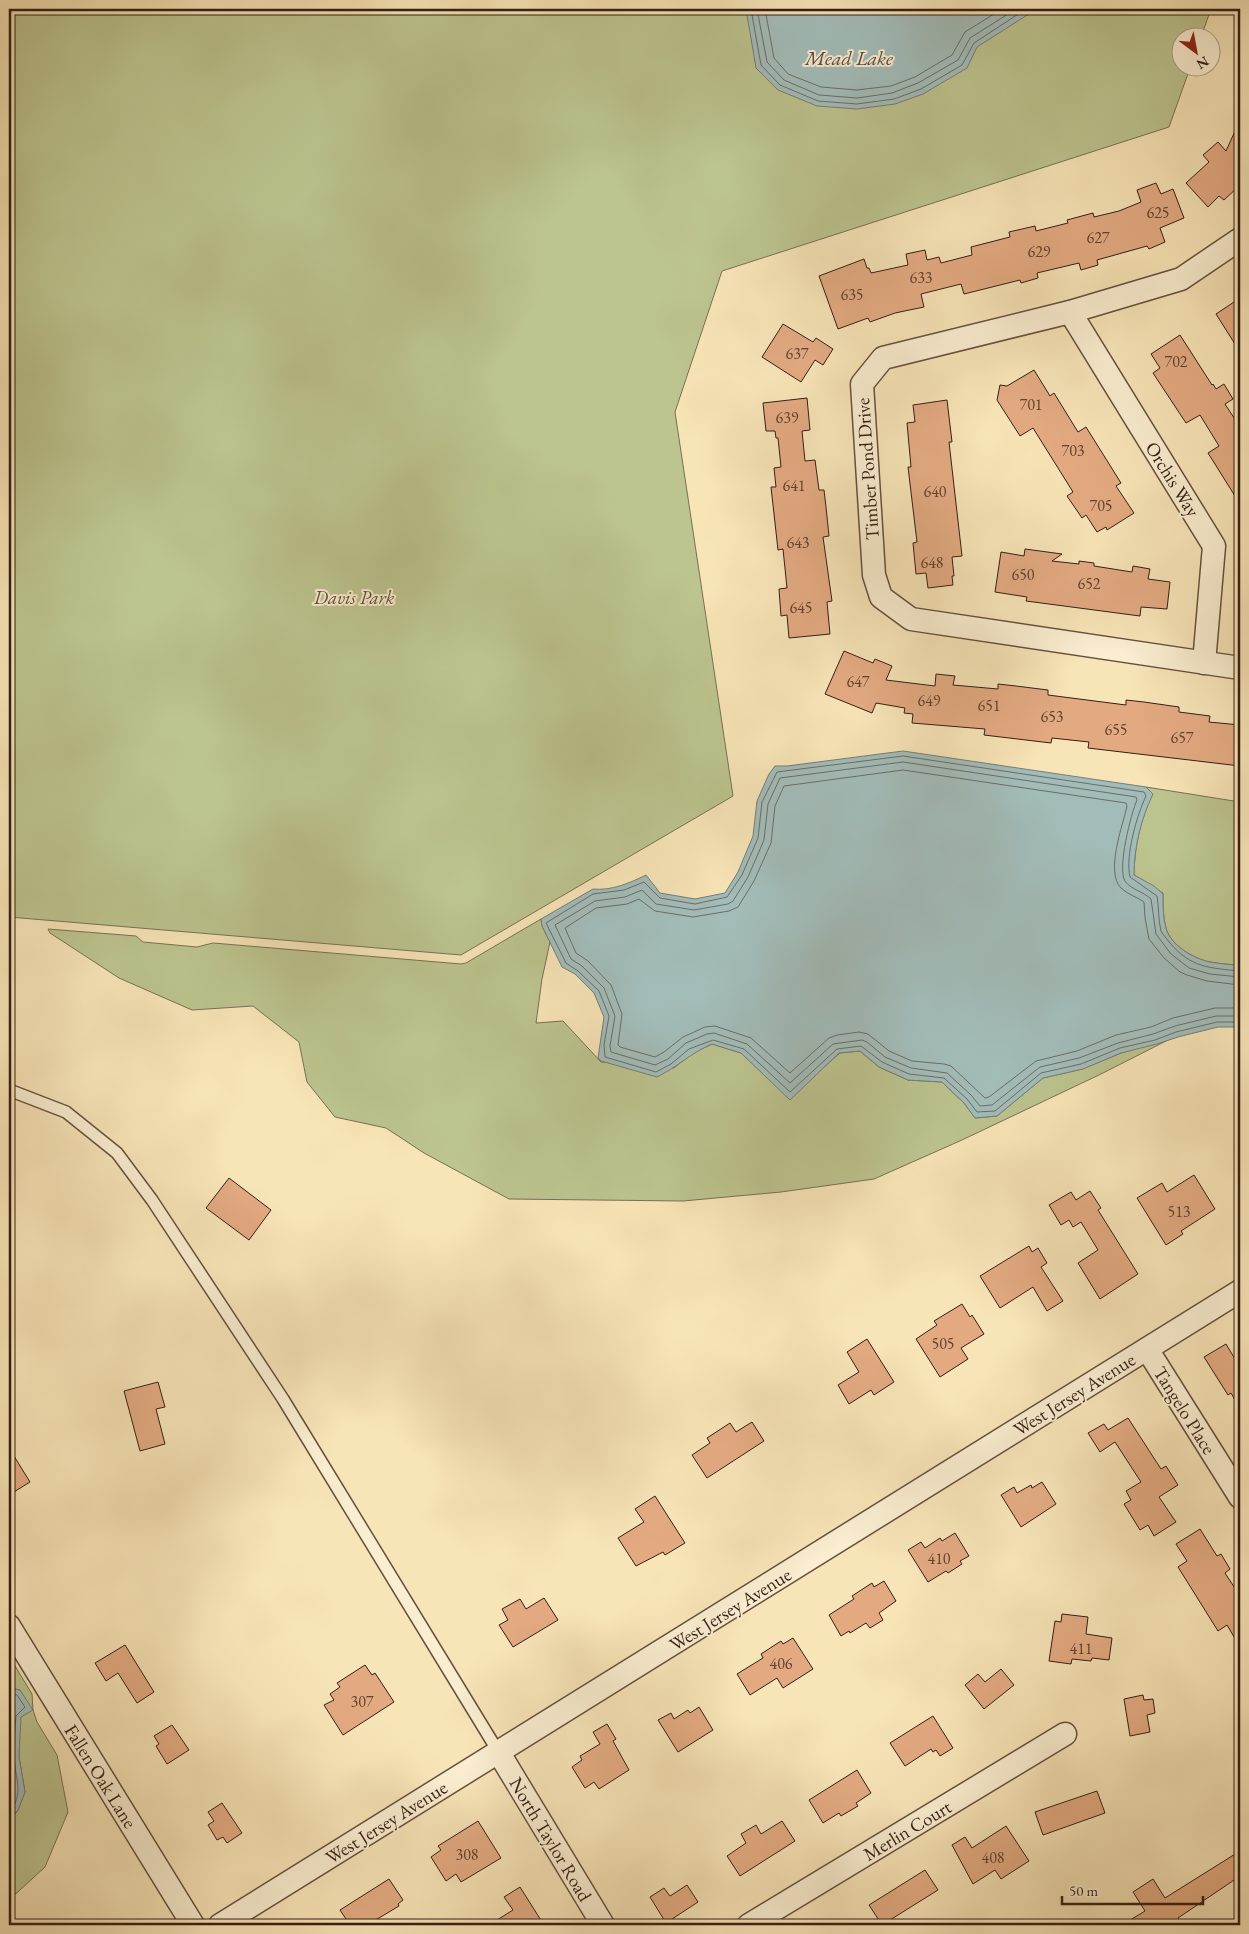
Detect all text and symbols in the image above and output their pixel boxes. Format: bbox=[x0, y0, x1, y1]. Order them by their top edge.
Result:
north arrow bbox=[1172, 28, 1222, 78]
water label: Mead Lake bbox=[804, 45, 893, 71]
text: N bbox=[1193, 52, 1212, 74]
house number: 625 bbox=[1146, 202, 1170, 223]
house number: 627 bbox=[1086, 227, 1110, 248]
house number: 629 bbox=[1027, 241, 1051, 262]
house number: 633 bbox=[909, 267, 933, 288]
house number: 635 bbox=[840, 284, 864, 305]
house number: 637 bbox=[785, 343, 809, 364]
house number: 702 bbox=[1164, 351, 1188, 372]
house number: 701 bbox=[1019, 394, 1043, 415]
street label: Timber Pond Drive bbox=[850, 397, 885, 541]
house number: 639 bbox=[775, 407, 799, 428]
street label: Orchis Way bbox=[1140, 437, 1206, 522]
house number: 703 bbox=[1061, 440, 1085, 461]
house number: 641 bbox=[782, 475, 806, 496]
house number: 640 bbox=[923, 481, 947, 502]
house number: 705 bbox=[1089, 495, 1113, 516]
house number: 643 bbox=[786, 532, 810, 553]
house number: 648 bbox=[920, 552, 944, 573]
house number: 650 bbox=[1011, 564, 1035, 585]
house number: 652 bbox=[1077, 573, 1101, 594]
park label: Davis Park bbox=[313, 585, 395, 610]
house number: 645 bbox=[789, 597, 813, 618]
house number: 647 bbox=[846, 671, 870, 692]
house number: 649 bbox=[917, 690, 941, 711]
house number: 651 bbox=[977, 695, 1001, 716]
house number: 653 bbox=[1040, 706, 1064, 727]
house number: 655 bbox=[1104, 719, 1128, 740]
house number: 657 bbox=[1170, 727, 1194, 748]
house number: 513 bbox=[1167, 1201, 1191, 1222]
house number: 505 bbox=[931, 1333, 955, 1354]
street label: West Jersey Avenue bbox=[1009, 1347, 1140, 1442]
street label: Tangelo Place bbox=[1148, 1362, 1221, 1459]
house number: 410 bbox=[927, 1548, 951, 1569]
street label: West Jersey Avenue bbox=[665, 1562, 796, 1657]
house number: 411 bbox=[1069, 1638, 1093, 1659]
house number: 406 bbox=[769, 1653, 793, 1674]
house number: 307 bbox=[350, 1691, 374, 1712]
street label: Fallen Oak Lane bbox=[59, 1720, 142, 1833]
street label: North Taylor Road bbox=[504, 1773, 598, 1906]
street label: West Jersey Avenue bbox=[321, 1775, 452, 1870]
street label: Merlin Court bbox=[858, 1794, 956, 1867]
house number: 308 bbox=[455, 1844, 479, 1865]
house number: 408 bbox=[981, 1847, 1005, 1868]
scale bar bbox=[1062, 1874, 1203, 1906]
text: 50 m bbox=[1069, 1881, 1098, 1900]

